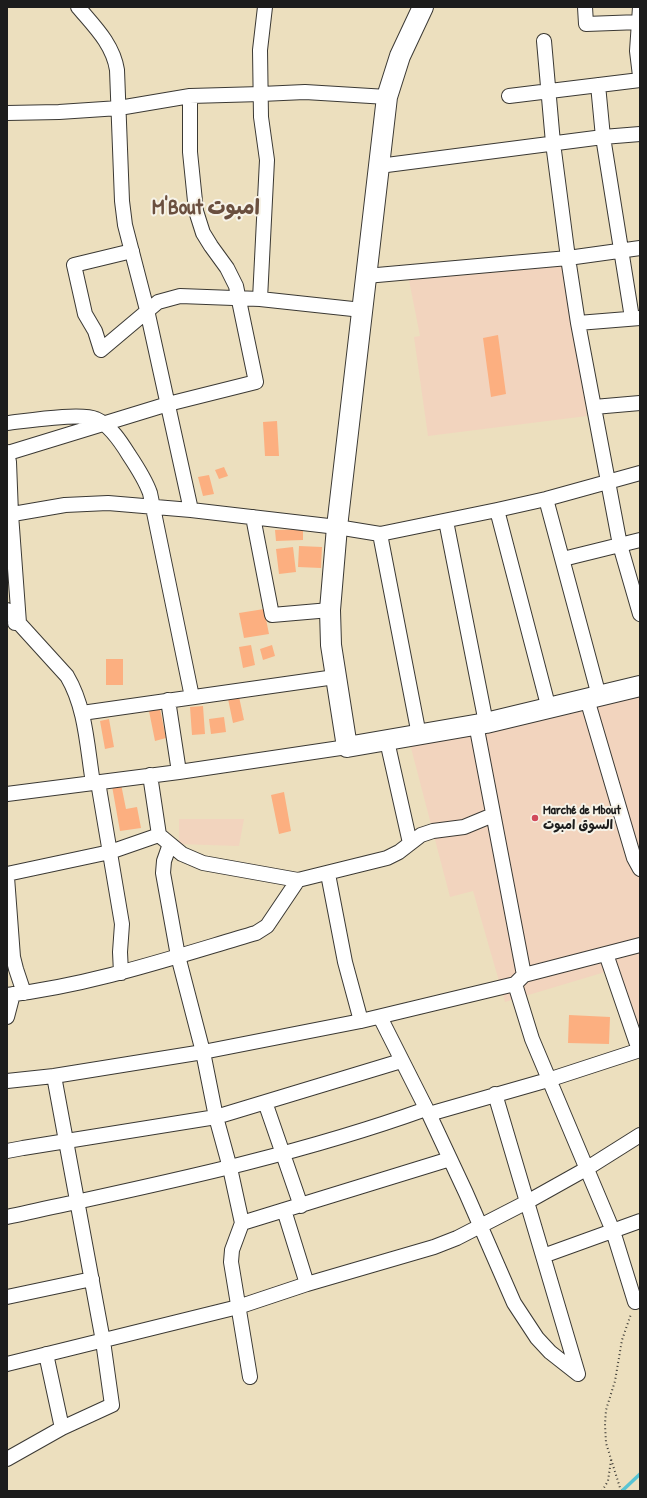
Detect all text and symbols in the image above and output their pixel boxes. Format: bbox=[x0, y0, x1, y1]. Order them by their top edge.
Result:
district label: M'Bout امبوت bbox=[152, 195, 260, 221]
place label: Marché de Mbout السوق امبوت bbox=[543, 803, 621, 834]
marker: Marché de Mbout السوق امبوت bbox=[530, 813, 540, 823]

